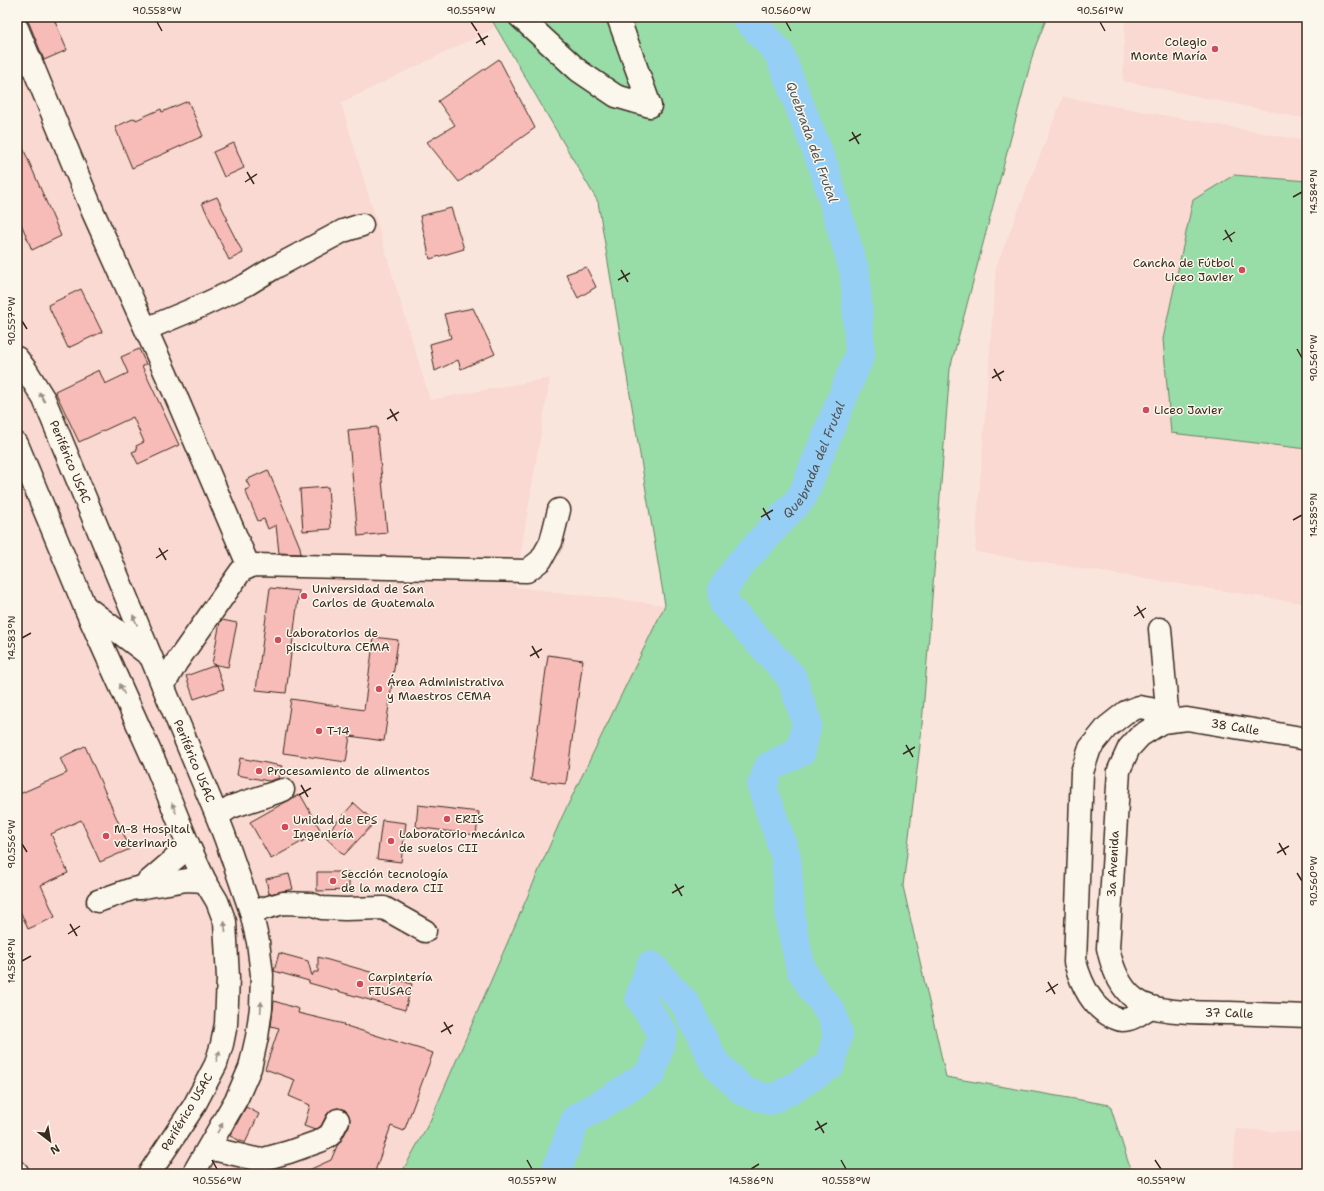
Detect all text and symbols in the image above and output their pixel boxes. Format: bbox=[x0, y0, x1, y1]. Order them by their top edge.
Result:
text: 90.558°W bbox=[132, 4, 182, 17]
text: 90.559°W bbox=[446, 4, 496, 17]
text: 90.560°W bbox=[761, 4, 812, 17]
text: 90.561°W bbox=[1076, 4, 1124, 17]
place label: Colegio Monte María bbox=[1131, 34, 1208, 64]
marker: Colegio Monte María bbox=[1210, 44, 1220, 54]
water label: Quebrada del Frutal bbox=[782, 79, 842, 205]
text: 14.584°N bbox=[1307, 169, 1320, 215]
place label: Cancha de Fútbol Liceo Javier bbox=[1133, 255, 1234, 285]
marker: Cancha de Fútbol Liceo Javier bbox=[1237, 265, 1247, 275]
text: 90.557°W bbox=[5, 296, 18, 346]
text: 90.561°W bbox=[1307, 334, 1320, 382]
one-way arrow bbox=[39, 391, 45, 403]
water label: Quebrada del Frutal bbox=[778, 399, 848, 522]
place label: Liceo Javier bbox=[1154, 402, 1224, 418]
marker: Liceo Javier bbox=[1141, 405, 1151, 415]
street label: Periférico USAC bbox=[46, 418, 94, 506]
text: 14.585°N bbox=[1307, 493, 1320, 537]
place label: Universidad de San Carlos de Guatemala bbox=[312, 581, 435, 611]
marker: Universidad de San Carlos de Guatemala bbox=[299, 591, 309, 601]
one-way arrow bbox=[132, 614, 139, 626]
text: 14.583°N bbox=[5, 616, 18, 660]
place label: Laboratorios de piscicultura CEMA bbox=[286, 625, 390, 655]
marker: Laboratorios de piscicultura CEMA bbox=[273, 635, 283, 645]
place label: Área Administrativa y Maestros CEMA bbox=[387, 674, 504, 704]
one-way arrow bbox=[119, 684, 125, 695]
marker: Área Administrativa y Maestros CEMA bbox=[374, 684, 384, 694]
street label: 38 Calle bbox=[1210, 715, 1261, 739]
street label: Periférico USAC bbox=[170, 717, 218, 805]
place label: T-14 bbox=[327, 723, 350, 739]
marker: T-14 bbox=[314, 726, 324, 736]
place label: Procesamiento de alimentos bbox=[267, 763, 430, 779]
marker: Procesamiento de alimentos bbox=[254, 766, 264, 776]
one-way arrow bbox=[170, 802, 176, 814]
place label: ERIS bbox=[455, 811, 484, 827]
place label: Unidad de EPS Ingeniería bbox=[293, 812, 378, 842]
marker: ERIS bbox=[442, 814, 452, 824]
text: 90.556°W bbox=[5, 819, 18, 869]
place label: M-8 Hospital veterinario bbox=[114, 821, 190, 851]
marker: Unidad de EPS Ingeniería bbox=[280, 822, 290, 832]
place label: Laboratorio mecánica de suelos CII bbox=[399, 826, 526, 856]
street label: 3a Avenida bbox=[1103, 830, 1123, 898]
marker: M-8 Hospital veterinario bbox=[101, 831, 111, 841]
marker: Laboratorio mecánica de suelos CII bbox=[386, 836, 396, 846]
text: 90.560°W bbox=[1307, 855, 1320, 906]
place label: Sección tecnología de la madera CII bbox=[341, 866, 449, 896]
marker: Sección tecnología de la madera CII bbox=[328, 876, 338, 886]
one-way arrow bbox=[221, 921, 228, 933]
text: 14.584°N bbox=[5, 938, 18, 984]
place label: Carpintería FIUSAC bbox=[368, 969, 433, 999]
marker: Carpintería FIUSAC bbox=[355, 979, 365, 989]
one-way arrow bbox=[257, 1001, 264, 1013]
street label: 37 Calle bbox=[1205, 1005, 1254, 1022]
one-way arrow bbox=[215, 1050, 221, 1062]
street label: Periférico USAC bbox=[157, 1070, 217, 1154]
north arrow bbox=[30, 1121, 70, 1161]
one-way arrow bbox=[216, 1123, 223, 1134]
text: N bbox=[47, 1140, 62, 1158]
text: 90.556°W bbox=[192, 1174, 242, 1187]
text: 90.557°W bbox=[507, 1174, 557, 1187]
text: 14.586°N bbox=[728, 1174, 774, 1187]
text: 90.558°W bbox=[821, 1174, 871, 1187]
text: 90.559°W bbox=[1136, 1174, 1186, 1187]

